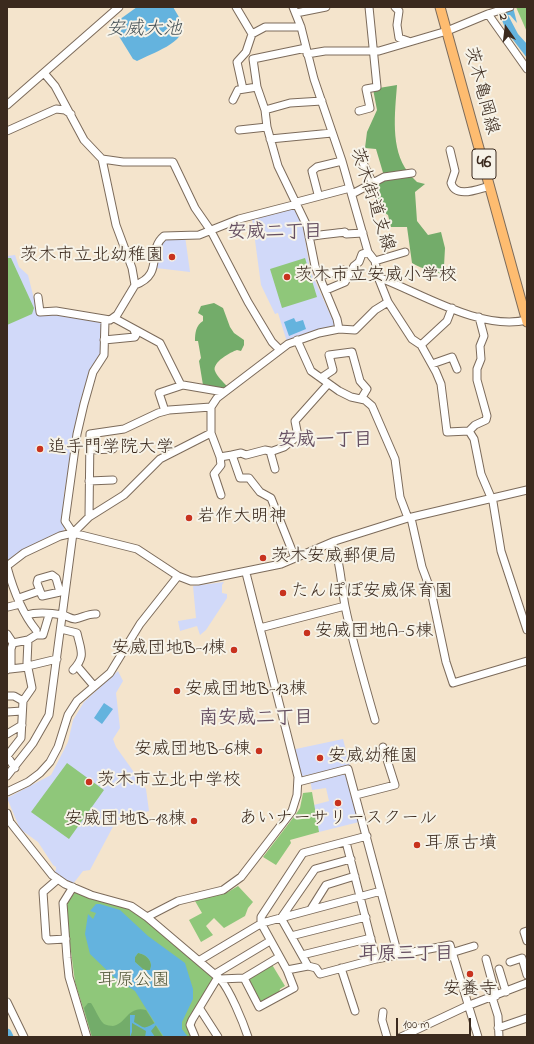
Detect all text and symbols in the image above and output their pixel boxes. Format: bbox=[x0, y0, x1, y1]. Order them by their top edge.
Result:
north arrow bbox=[486, 8, 526, 48]
text: N bbox=[498, 8, 509, 25]
water label: 安威大池 bbox=[106, 20, 182, 42]
street label: 茨木亀岡線 bbox=[458, 45, 502, 137]
street label: 茨木街道支線 bbox=[344, 145, 398, 255]
road number: 46 bbox=[472, 149, 496, 179]
district label: 安威二丁目 bbox=[228, 223, 322, 245]
place label: 茨木市立北幼稚園 bbox=[20, 246, 164, 268]
marker: 茨木市立北幼稚園 bbox=[167, 252, 177, 262]
place label: 茨木市立安威小学校 bbox=[295, 266, 457, 288]
marker: 茨木市立安威小学校 bbox=[282, 272, 292, 282]
district label: 安威一丁目 bbox=[278, 431, 372, 453]
place label: 追手門学院大学 bbox=[48, 438, 174, 460]
marker: 追手門学院大学 bbox=[35, 444, 45, 454]
place label: 岩作大明神 bbox=[197, 507, 287, 529]
marker: 岩作大明神 bbox=[184, 513, 194, 523]
place label: 茨木安威郵便局 bbox=[271, 547, 397, 569]
marker: 茨木安威郵便局 bbox=[258, 553, 268, 563]
place label: たんぽぽ安威保育園 bbox=[291, 582, 453, 604]
marker: たんぽぽ安威保育園 bbox=[278, 588, 288, 598]
place label: 安威団地A-5棟 bbox=[315, 622, 433, 644]
marker: 安威団地A-5棟 bbox=[302, 628, 312, 638]
place label: 安威団地B-1棟 bbox=[111, 639, 226, 661]
marker: 安威団地B-1棟 bbox=[229, 645, 239, 655]
place label: 安威団地B-13棟 bbox=[185, 680, 307, 702]
marker: 安威団地B-13棟 bbox=[172, 686, 182, 696]
district label: 南安威二丁目 bbox=[199, 709, 313, 731]
place label: 安威団地B-6棟 bbox=[134, 740, 251, 762]
marker: 安威団地B-6棟 bbox=[254, 746, 264, 756]
place label: 安威幼稚園 bbox=[328, 747, 418, 769]
marker: 安威幼稚園 bbox=[315, 753, 325, 763]
place label: 茨木市立北中学校 bbox=[97, 771, 241, 793]
marker: 茨木市立北中学校 bbox=[84, 777, 94, 787]
marker: あいナーサリースクール bbox=[333, 798, 343, 808]
place label: あいナーサリースクール bbox=[239, 809, 437, 831]
place label: 安威団地B-18棟 bbox=[65, 810, 186, 832]
marker: 安威団地B-18棟 bbox=[189, 816, 199, 826]
place label: 耳原古墳 bbox=[425, 834, 497, 856]
marker: 耳原古墳 bbox=[412, 840, 422, 850]
district label: 耳原三丁目 bbox=[359, 945, 453, 967]
marker: 安養寺 bbox=[465, 969, 475, 979]
park label: 耳原公園 bbox=[98, 971, 170, 993]
place label: 安養寺 bbox=[443, 980, 497, 1002]
scale bar bbox=[398, 1010, 473, 1036]
text: 100 m bbox=[403, 1016, 430, 1034]

